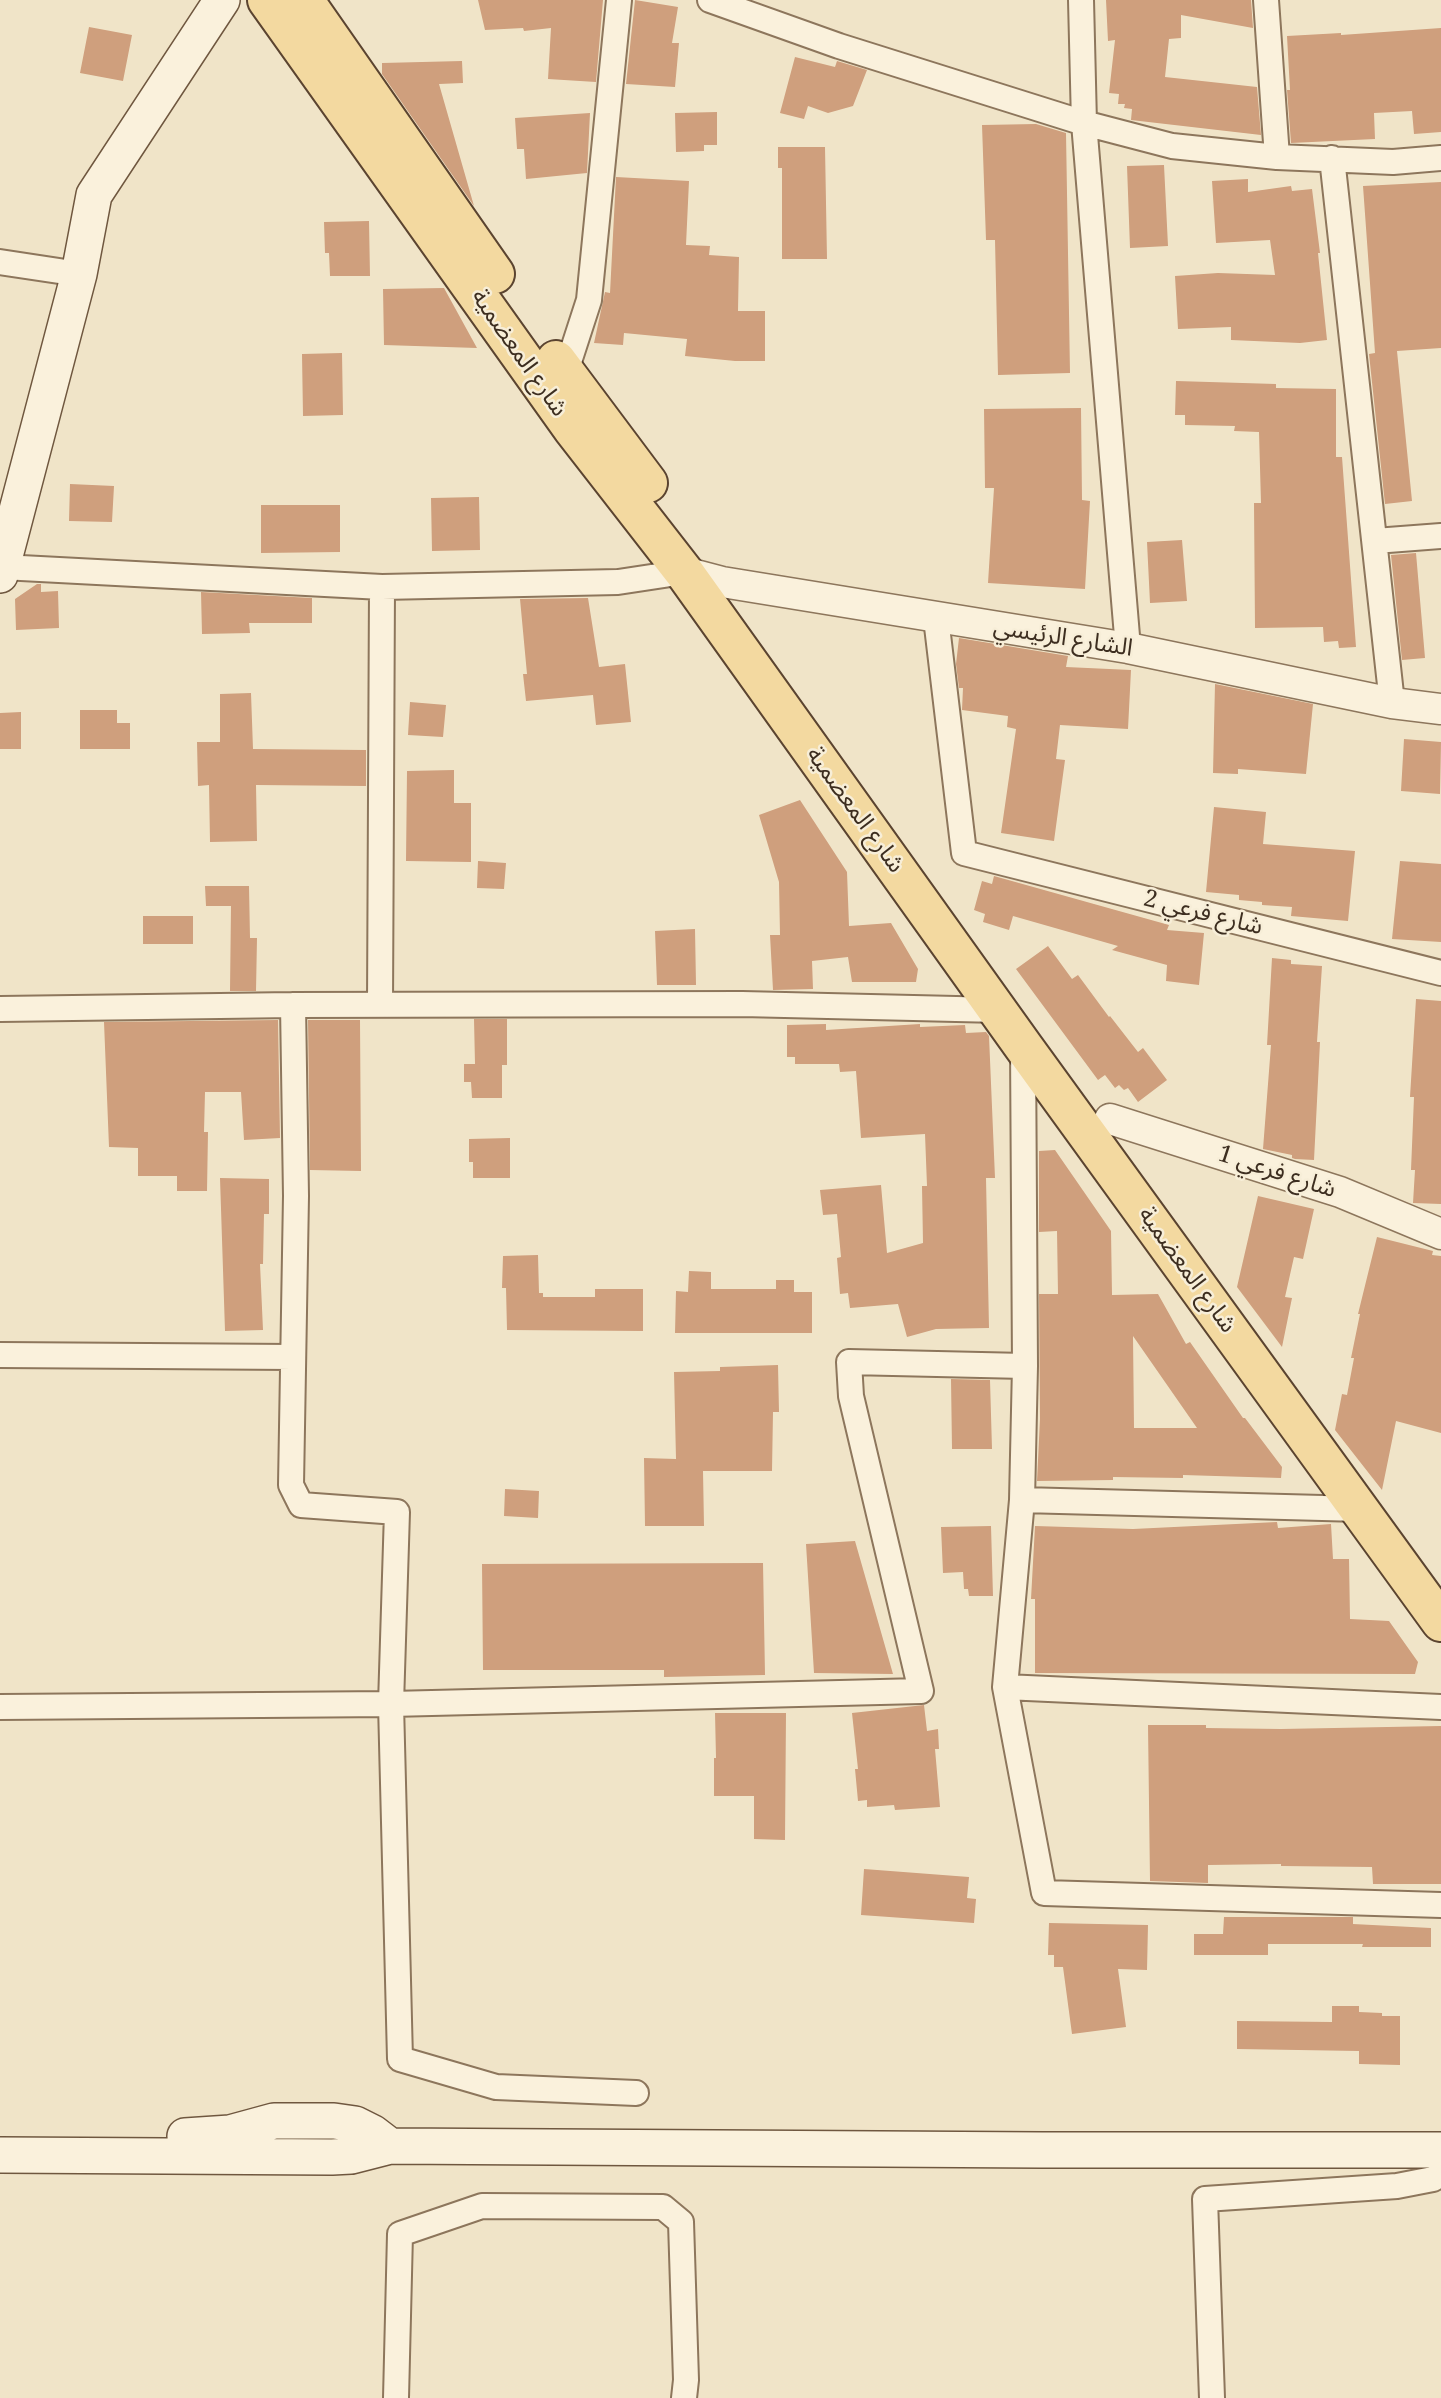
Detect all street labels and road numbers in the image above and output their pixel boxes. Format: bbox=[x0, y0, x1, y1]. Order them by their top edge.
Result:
street label: شارع المعضمية bbox=[465, 284, 573, 422]
street label: الشارع الرئيسي bbox=[991, 613, 1135, 663]
street label: شارع المعضمية bbox=[800, 741, 910, 879]
street label: شارع فرعي 2 bbox=[1140, 884, 1266, 942]
street label: شارع فرعي 1 bbox=[1215, 1139, 1339, 1205]
street label: شارع المعضمية bbox=[1132, 1201, 1242, 1339]

